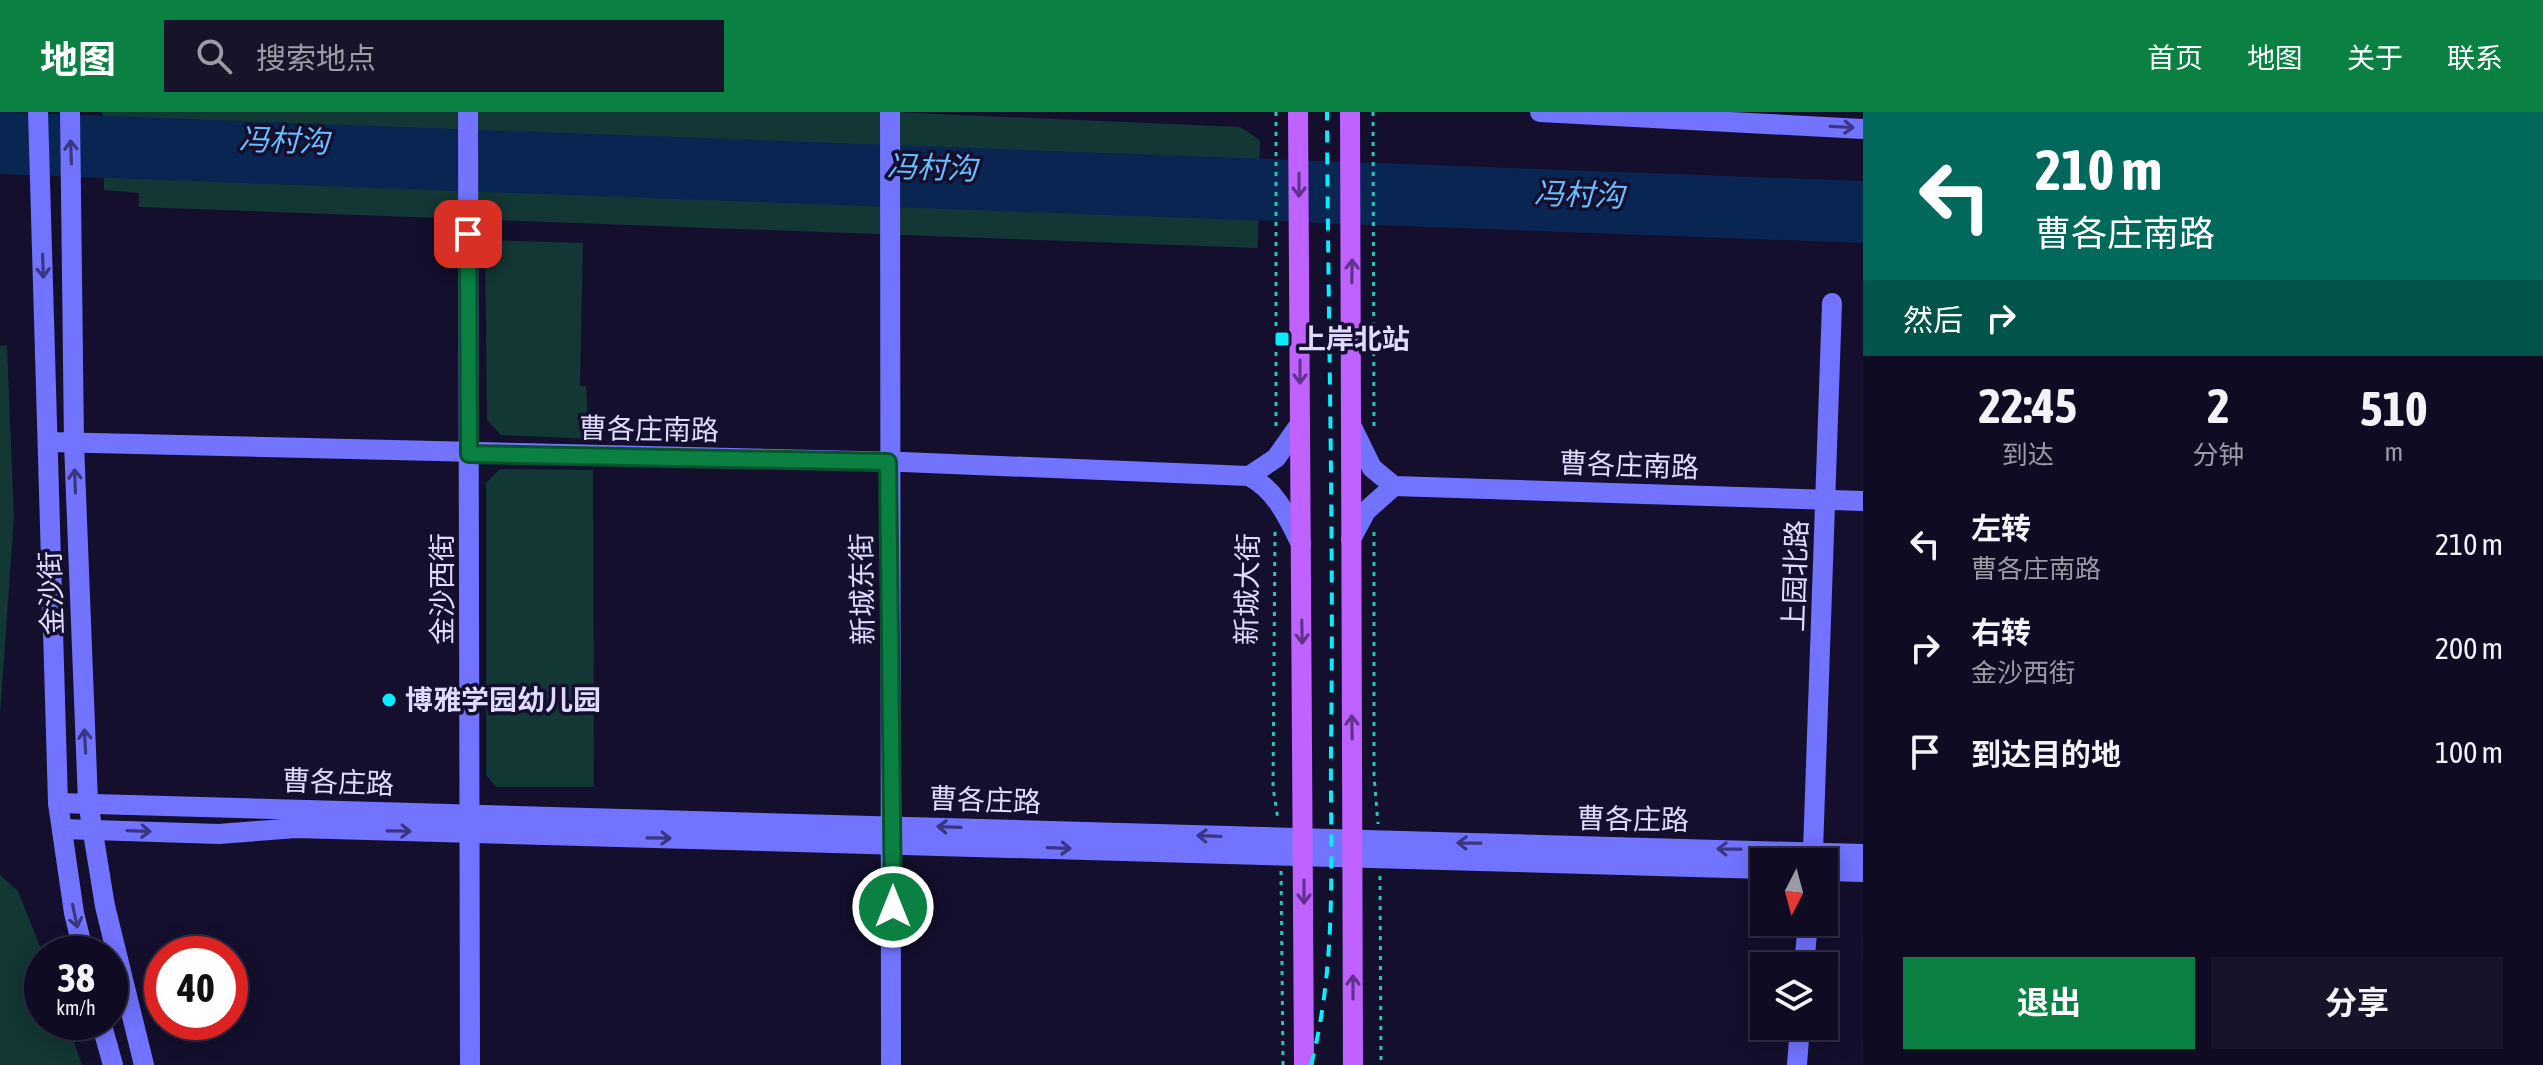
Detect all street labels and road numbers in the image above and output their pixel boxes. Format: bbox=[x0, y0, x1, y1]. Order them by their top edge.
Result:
street label: 曹各庄南路 bbox=[579, 412, 719, 446]
street label: 曹各庄南路 bbox=[1558, 447, 1700, 483]
street label: 上园北路 bbox=[1777, 519, 1813, 633]
street label: 金沙西街 bbox=[426, 533, 458, 645]
street label: 新城东街 bbox=[845, 533, 879, 645]
street label: 新城大街 bbox=[1230, 533, 1264, 645]
street label: 金沙街 bbox=[34, 550, 68, 636]
street label: 曹各庄路 bbox=[281, 764, 395, 800]
street label: 曹各庄路 bbox=[928, 782, 1042, 818]
street label: 曹各庄路 bbox=[1577, 802, 1689, 836]

